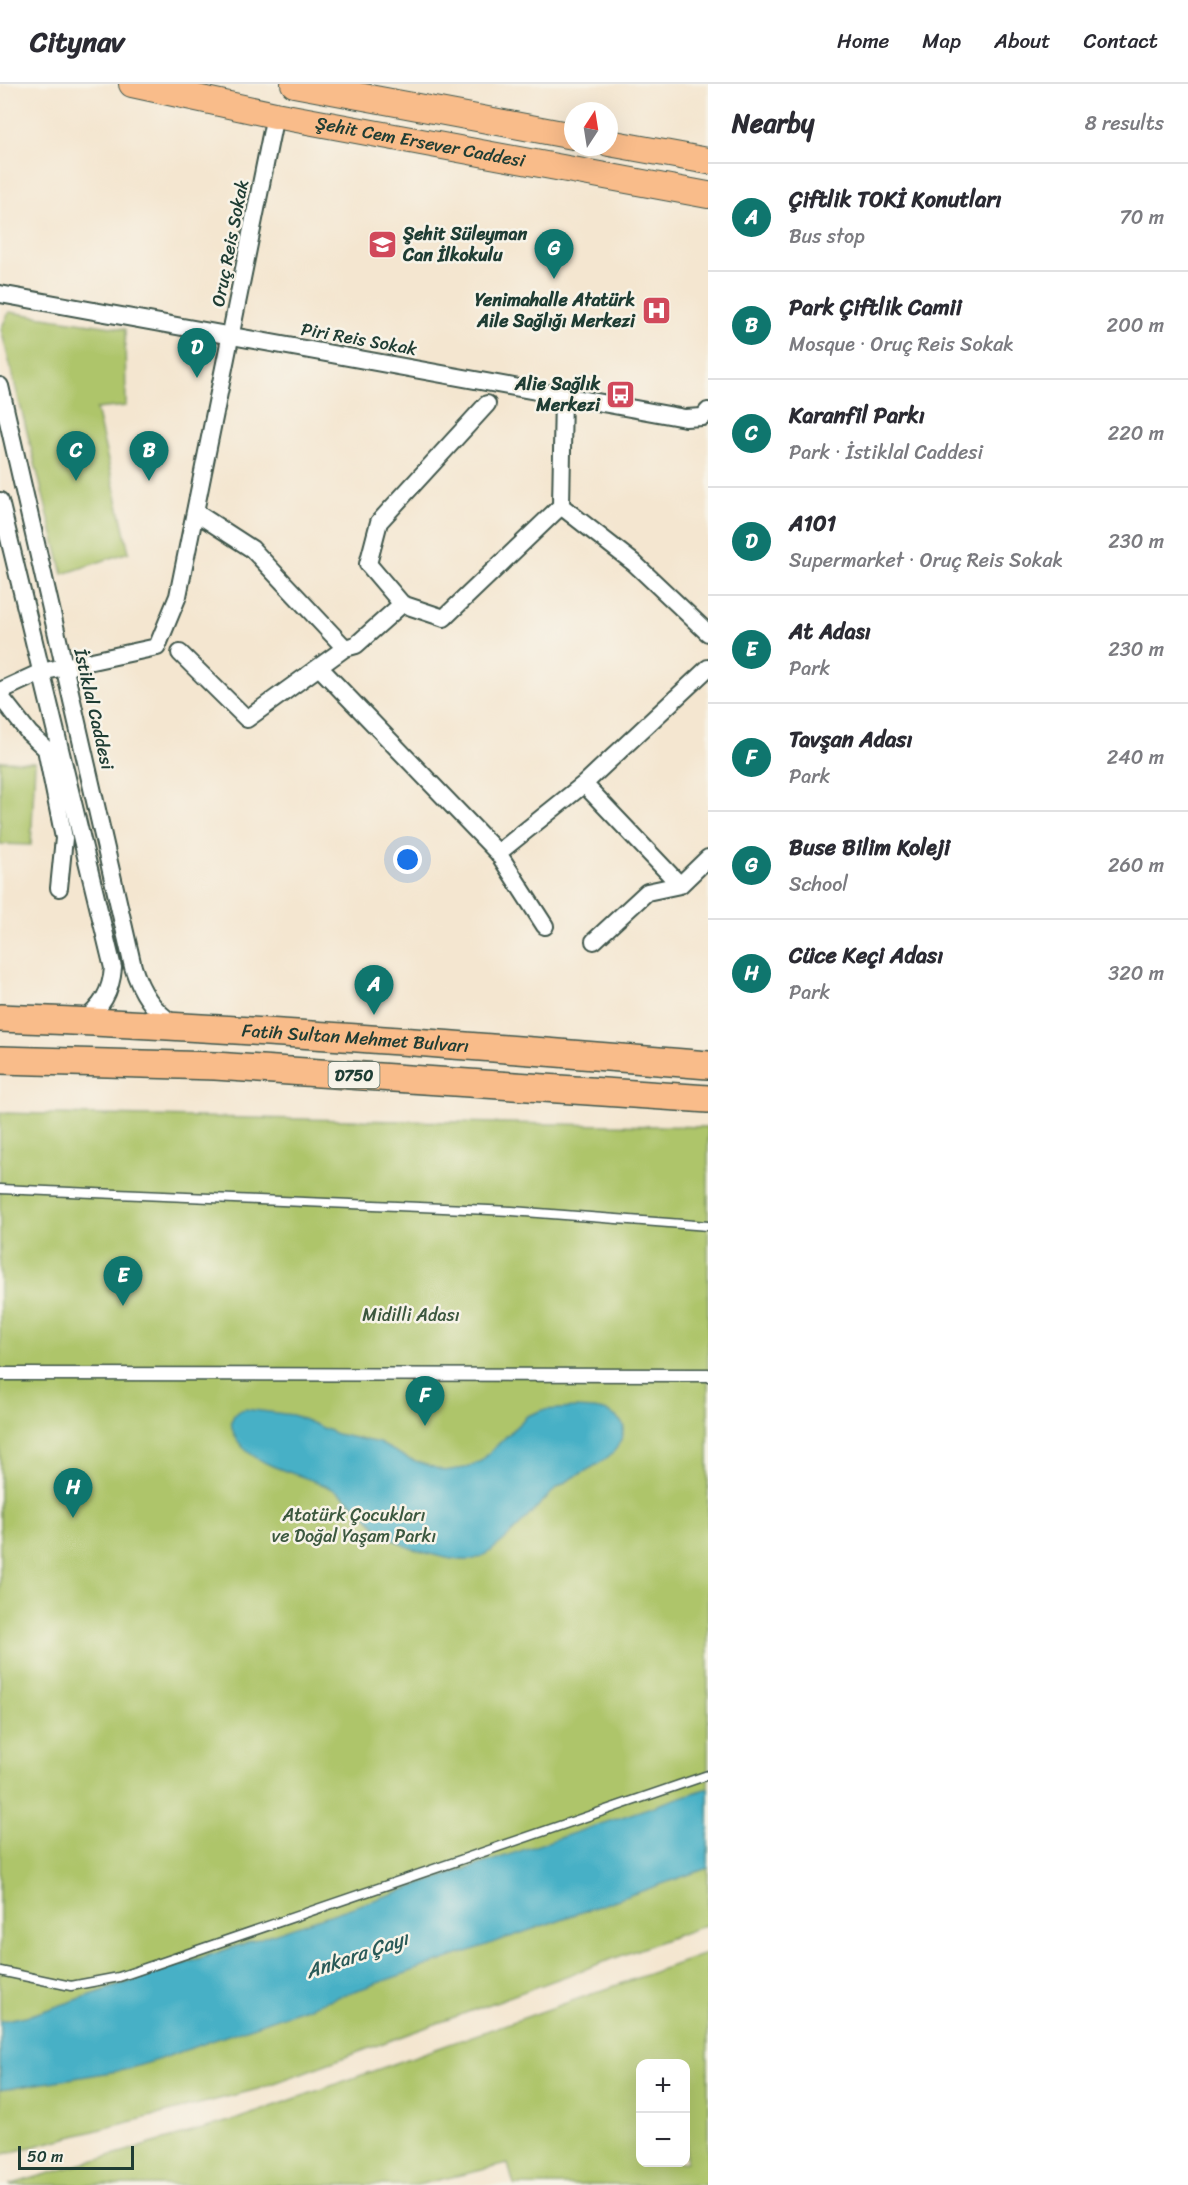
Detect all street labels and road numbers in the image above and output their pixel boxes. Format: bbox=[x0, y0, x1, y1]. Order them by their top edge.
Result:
street label: Şehit Cem Ersever Caddesi bbox=[313, 107, 529, 177]
street label: Oruç Reis Sokak bbox=[202, 177, 258, 309]
street label: Piri Reis Sokak bbox=[298, 313, 420, 365]
street label: İstiklal Caddesi bbox=[64, 644, 124, 774]
street label: Fatih Sultan Mehmet Bulvarı bbox=[241, 1014, 470, 1062]
road number: D750 bbox=[328, 1062, 380, 1088]

